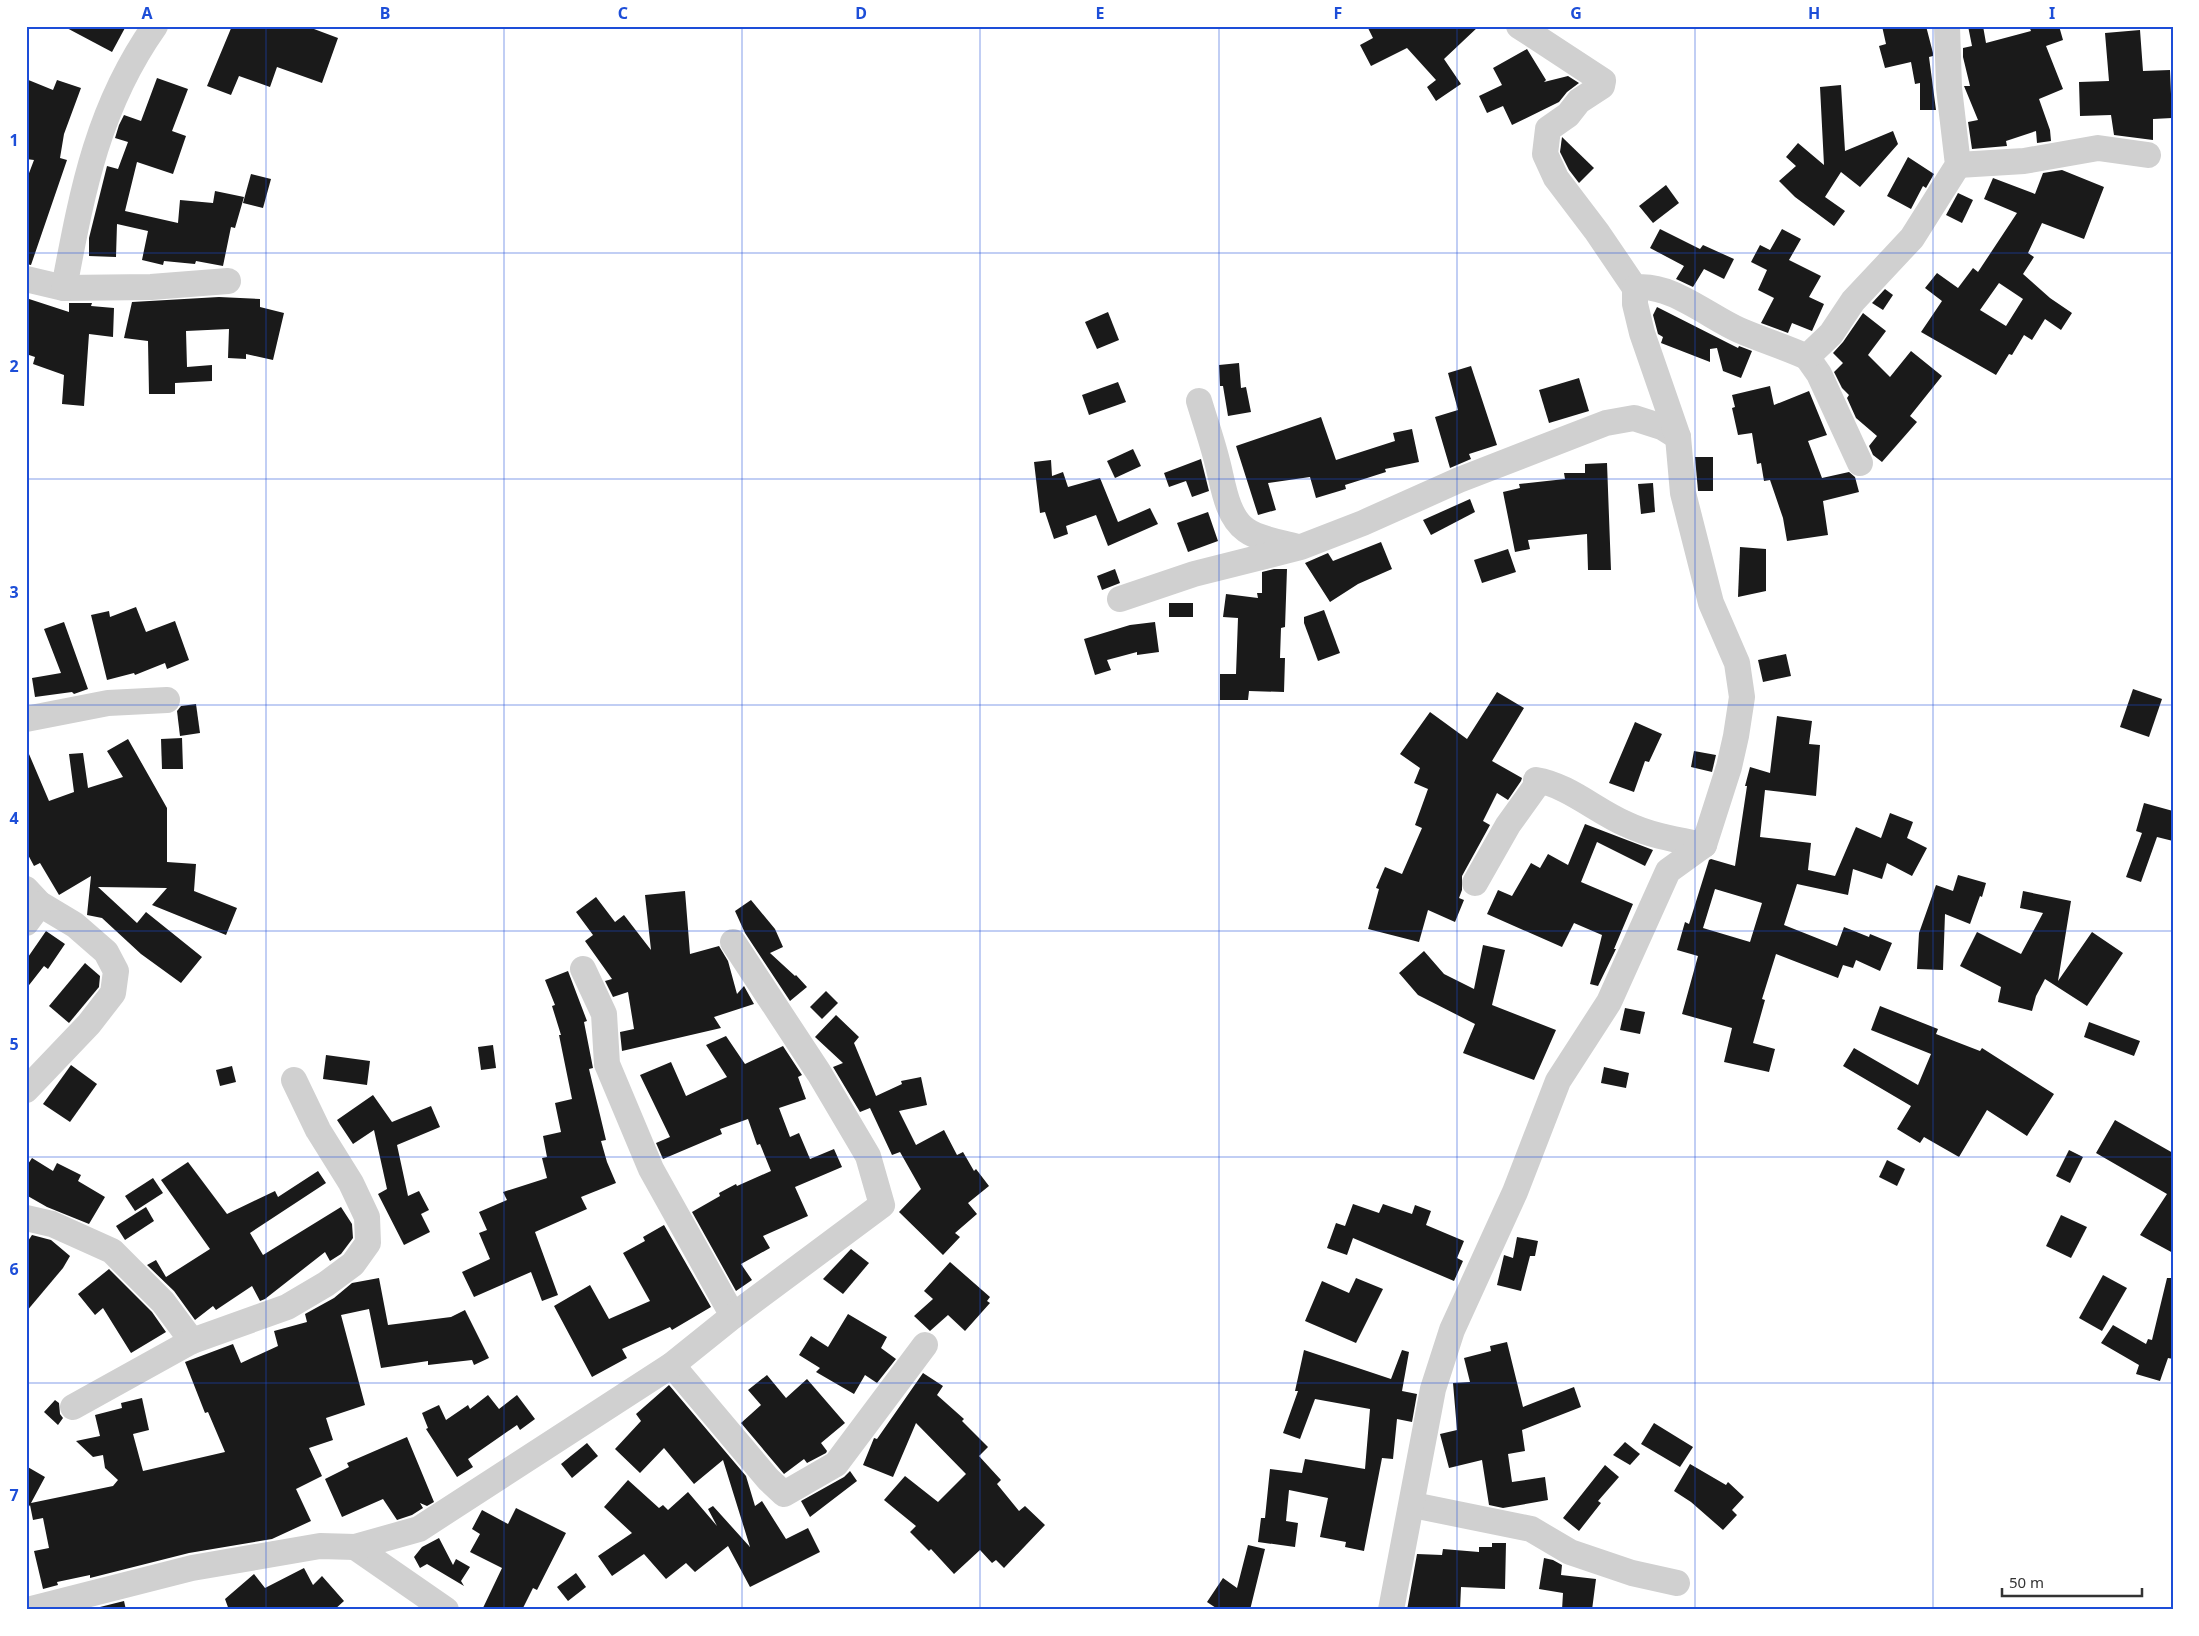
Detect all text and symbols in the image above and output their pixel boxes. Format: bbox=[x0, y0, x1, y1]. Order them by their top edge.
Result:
text: A bbox=[141, 2, 153, 24]
text: B bbox=[380, 2, 390, 24]
text: C bbox=[618, 2, 628, 24]
text: D bbox=[855, 2, 867, 24]
text: E bbox=[1096, 2, 1105, 24]
text: F bbox=[1334, 2, 1342, 24]
text: G bbox=[1570, 2, 1582, 24]
text: H bbox=[1808, 2, 1820, 24]
text: I bbox=[2049, 2, 2055, 24]
text: 1 bbox=[9, 129, 19, 151]
text: 2 bbox=[9, 355, 19, 377]
text: 3 bbox=[9, 581, 19, 603]
text: 4 bbox=[9, 807, 19, 829]
text: 5 bbox=[9, 1033, 19, 1055]
text: 6 bbox=[9, 1258, 19, 1280]
text: 7 bbox=[9, 1484, 19, 1506]
scale bar bbox=[2002, 1566, 2142, 1598]
text: 50 m bbox=[2009, 1572, 2044, 1592]

